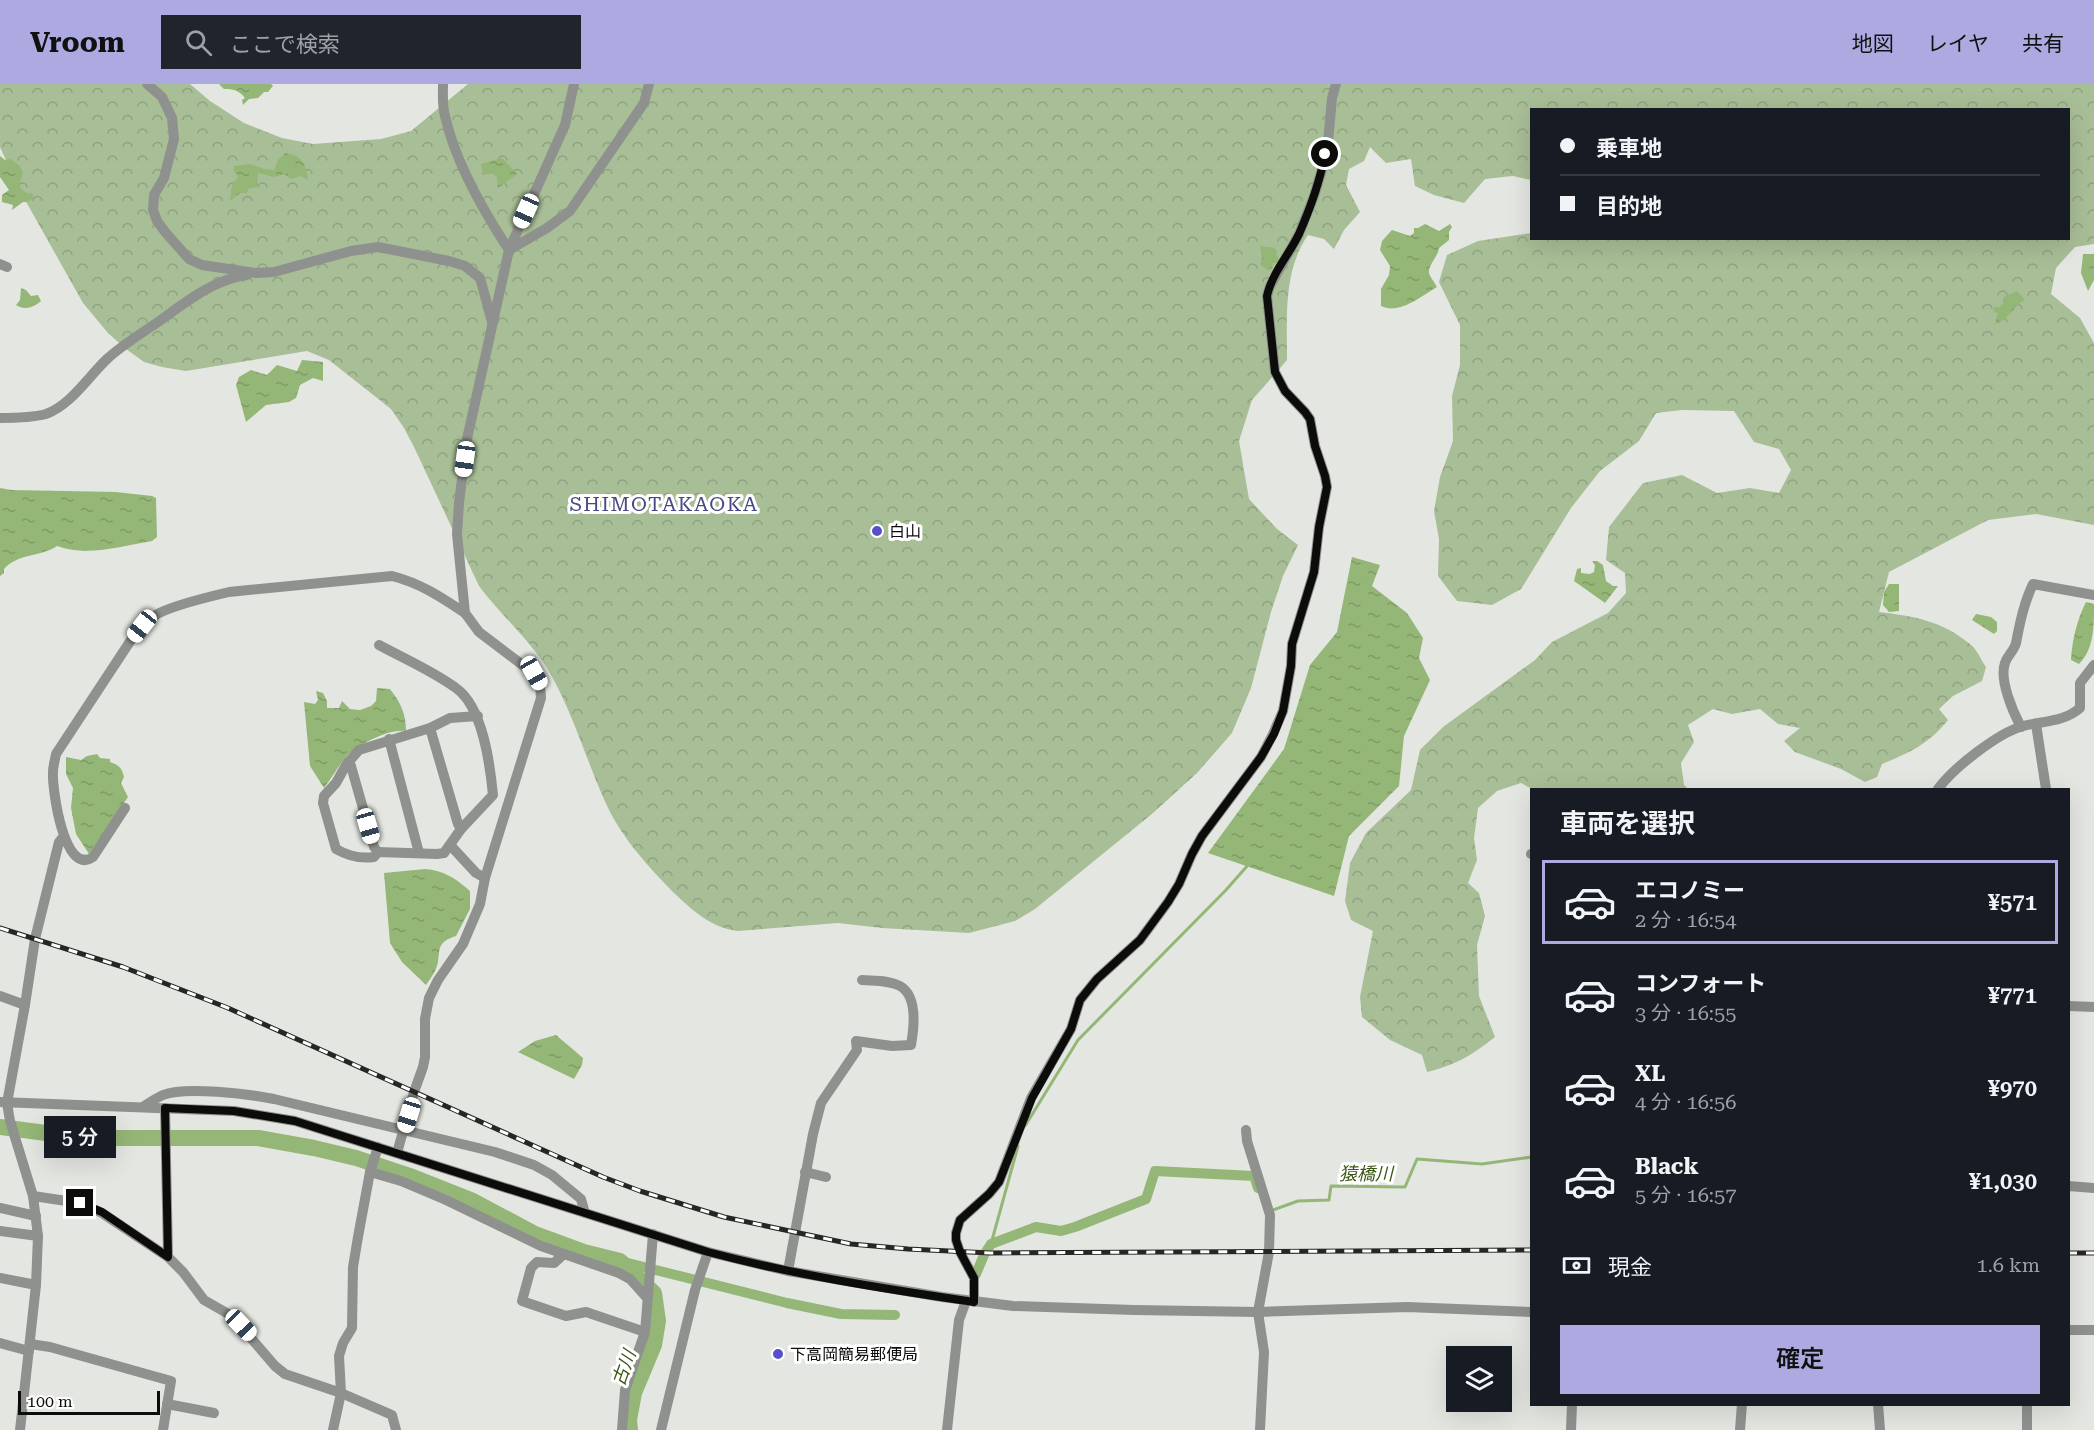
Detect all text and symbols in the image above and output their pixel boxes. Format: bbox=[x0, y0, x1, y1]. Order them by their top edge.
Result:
search box bbox=[161, 15, 581, 69]
text: Vroom bbox=[30, 26, 125, 59]
icon: search bbox=[182, 26, 215, 59]
text: ここで検索 bbox=[230, 32, 340, 57]
text: 地図 bbox=[1852, 32, 1894, 56]
text: レイヤ bbox=[1927, 32, 1989, 56]
text: 共有 bbox=[2022, 32, 2064, 56]
text: 乗車地 bbox=[1596, 136, 1662, 161]
route start bbox=[1311, 140, 1338, 167]
car bbox=[510, 191, 542, 231]
text: 目的地 bbox=[1596, 194, 1662, 219]
car bbox=[454, 440, 476, 478]
district label: SHIMOTAKAOKA bbox=[569, 492, 759, 516]
place label: 白山 bbox=[889, 522, 921, 541]
marker: 白山 bbox=[870, 524, 884, 538]
car bbox=[124, 606, 160, 646]
car bbox=[517, 653, 551, 693]
car bbox=[354, 806, 382, 846]
text: 車両を選択 bbox=[1560, 808, 1695, 840]
icon: car bbox=[1563, 875, 1617, 929]
text: エコノミー bbox=[1635, 878, 1745, 903]
text: ¥571 bbox=[1988, 890, 2037, 915]
text: 2 分 · 16:54 bbox=[1635, 908, 1736, 932]
icon: car bbox=[1563, 968, 1617, 1022]
text: コンフォート bbox=[1635, 971, 1766, 996]
text: ¥771 bbox=[1988, 983, 2037, 1008]
text: 3 分 · 16:55 bbox=[1635, 1001, 1736, 1025]
icon: car bbox=[1563, 1061, 1617, 1115]
text: XL bbox=[1635, 1061, 1665, 1086]
text: ¥970 bbox=[1988, 1076, 2037, 1101]
text: 4 分 · 16:56 bbox=[1635, 1090, 1736, 1114]
car bbox=[395, 1095, 423, 1135]
callout: 5 分 bbox=[44, 1116, 116, 1158]
text: 5 分 bbox=[62, 1125, 98, 1149]
icon: car bbox=[1563, 1154, 1617, 1208]
text: Black bbox=[1635, 1154, 1699, 1179]
water label: 猿橋川 bbox=[1339, 1163, 1395, 1184]
text: ¥1,030 bbox=[1969, 1169, 2037, 1194]
text: 5 分 · 16:57 bbox=[1635, 1183, 1736, 1207]
route end bbox=[66, 1189, 93, 1216]
icon: cash bbox=[1560, 1249, 1593, 1282]
text: 1.6 km bbox=[1976, 1253, 2040, 1277]
text: 現金 bbox=[1608, 1255, 1652, 1280]
car bbox=[222, 1306, 260, 1344]
button: 確定 bbox=[1560, 1325, 2040, 1394]
water label: 古川 bbox=[608, 1345, 640, 1388]
place label: 下高岡簡易郵便局 bbox=[790, 1345, 918, 1364]
map controls bbox=[1446, 1346, 1512, 1412]
button: layers bbox=[1446, 1346, 1512, 1412]
marker: 下高岡簡易郵便局 bbox=[771, 1347, 785, 1361]
scale bar bbox=[18, 1388, 160, 1416]
text: 100 m bbox=[27, 1392, 73, 1411]

